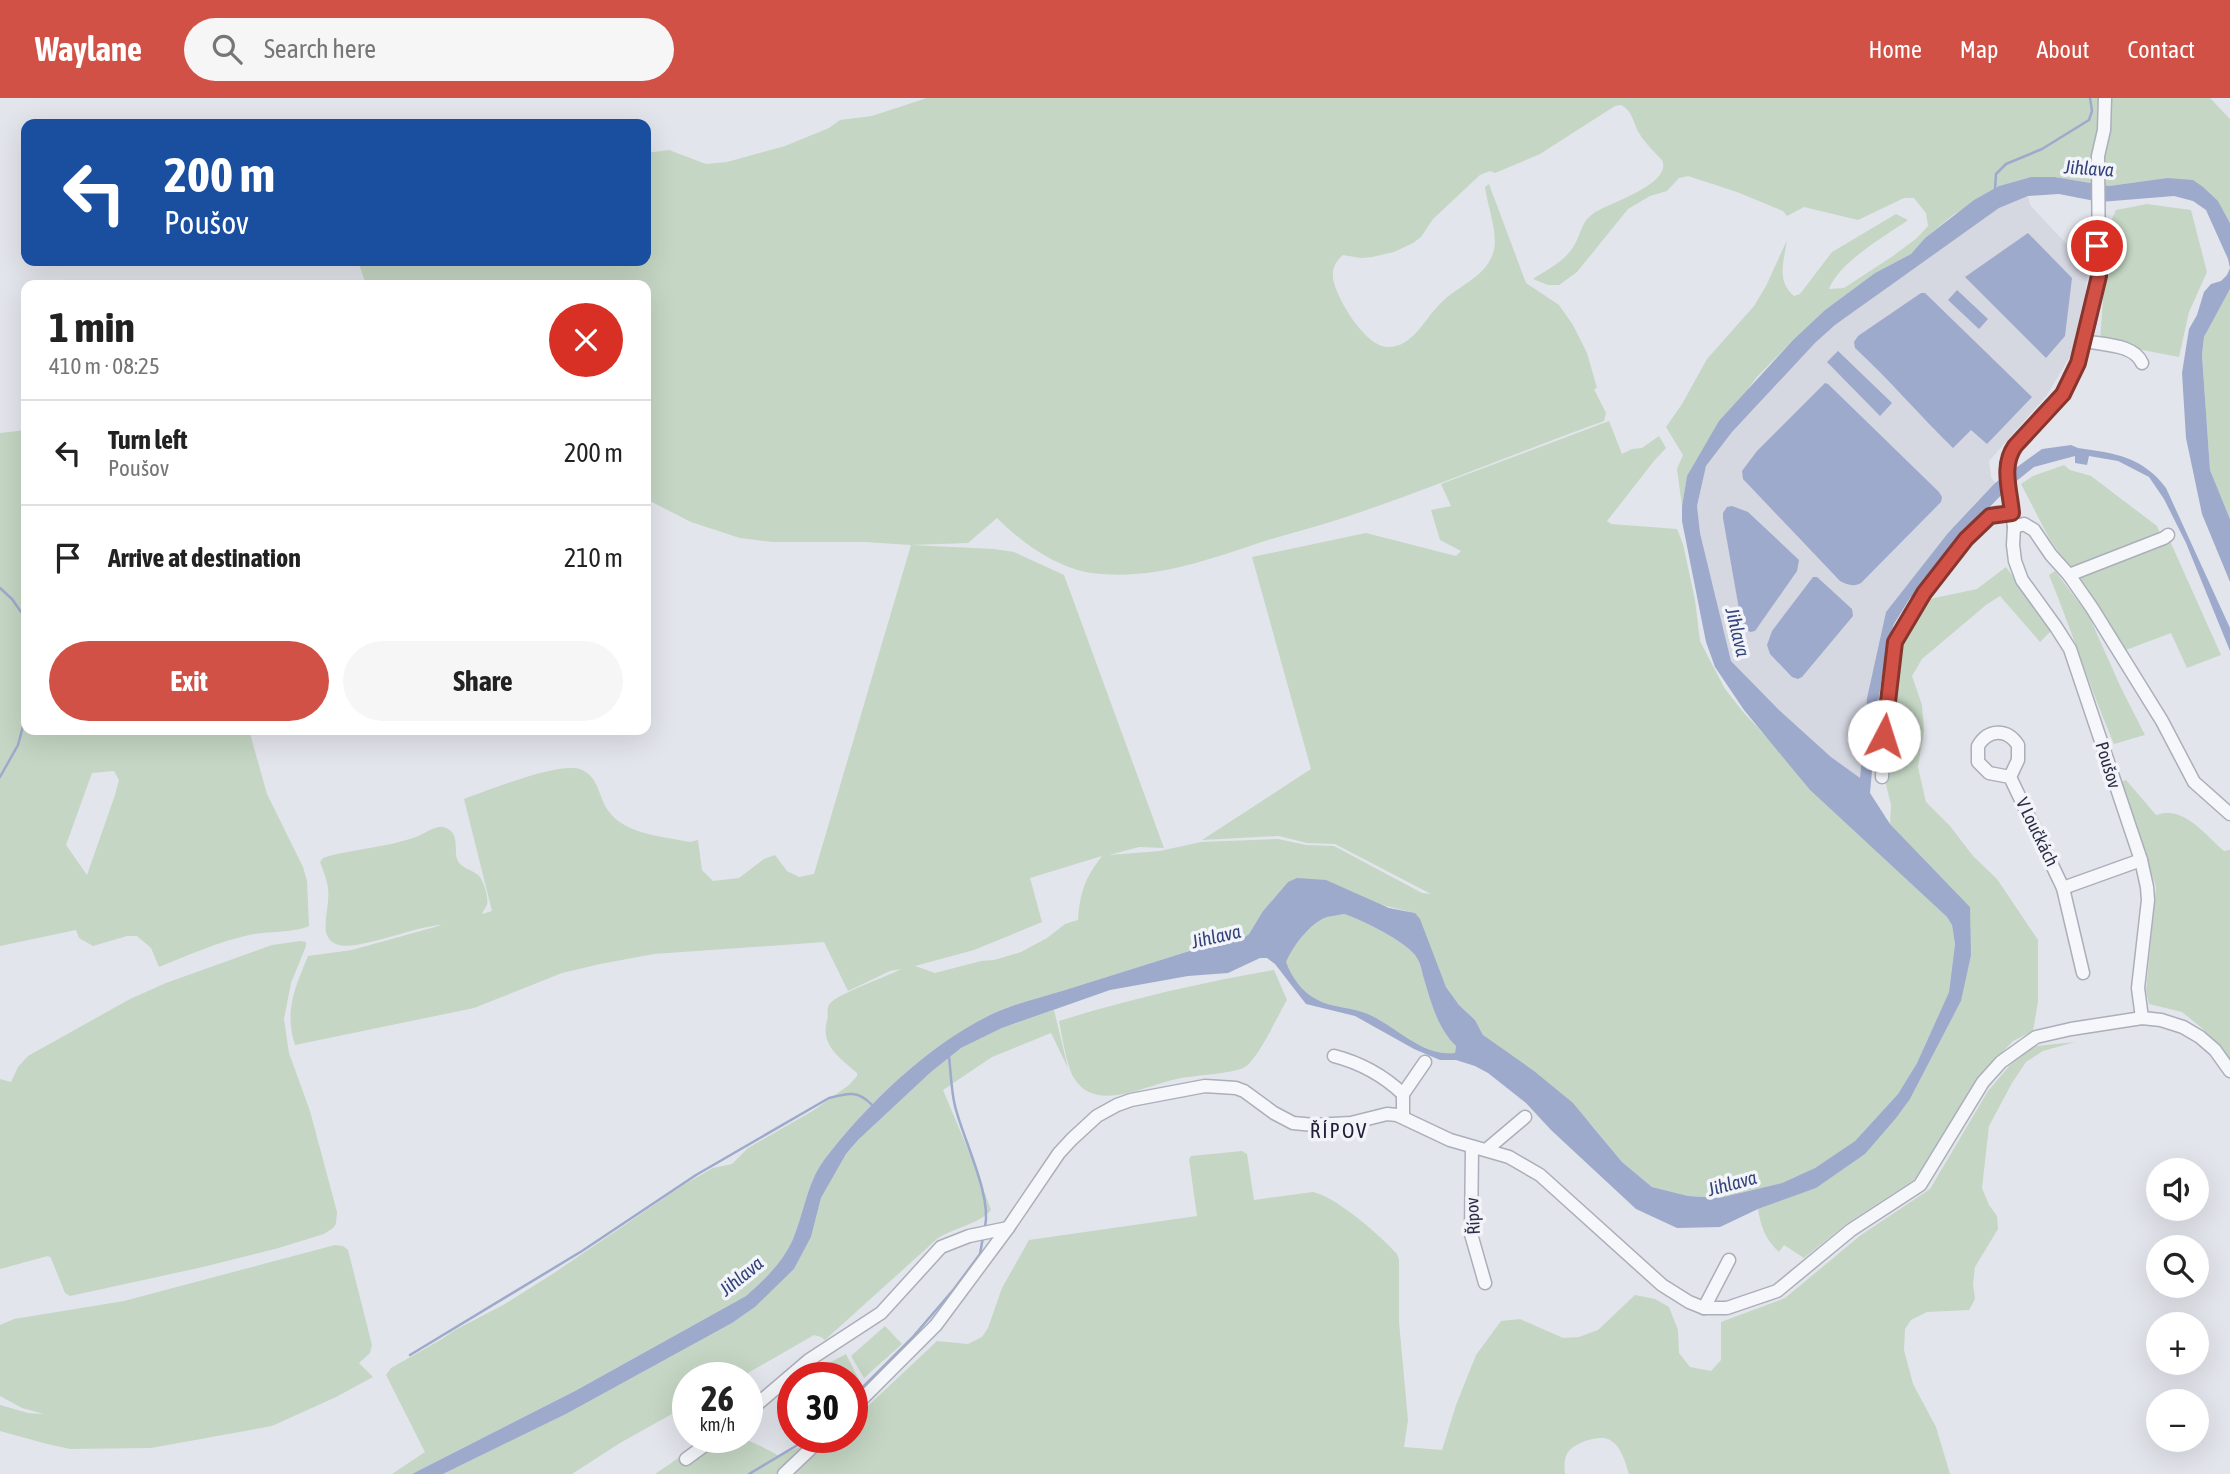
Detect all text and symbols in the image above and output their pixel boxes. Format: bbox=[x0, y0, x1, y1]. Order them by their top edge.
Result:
search box bbox=[184, 18, 674, 81]
text: Waylane bbox=[35, 30, 142, 68]
icon: search bbox=[208, 30, 246, 68]
text: Search here bbox=[264, 34, 376, 64]
text: Home bbox=[1868, 36, 1922, 63]
text: Map bbox=[1960, 36, 1998, 63]
text: About bbox=[2036, 36, 2089, 63]
text: Contact bbox=[2127, 36, 2195, 63]
text: 200 m bbox=[164, 146, 275, 202]
icon: left bbox=[49, 147, 140, 238]
water label: Jihlava bbox=[2062, 155, 2115, 181]
text: Poušov bbox=[164, 204, 249, 241]
pin bbox=[2067, 216, 2127, 276]
icon: arrive bbox=[2078, 227, 2116, 265]
text: 1 min bbox=[49, 303, 135, 351]
button: close bbox=[549, 303, 623, 377]
text: 410 m · 08:25 bbox=[49, 353, 160, 379]
text: Turn left bbox=[108, 425, 188, 455]
icon: left bbox=[49, 434, 87, 472]
text: 200 m bbox=[564, 438, 623, 468]
text: Poušov bbox=[108, 455, 169, 481]
icon: arrive bbox=[49, 539, 87, 577]
text: Arrive at destination bbox=[108, 543, 301, 573]
text: 210 m bbox=[564, 543, 623, 573]
water label: Jihlava bbox=[1721, 604, 1755, 659]
button: Exit bbox=[49, 641, 329, 721]
button: Share bbox=[343, 641, 623, 721]
position arrow bbox=[1847, 699, 1921, 773]
street label: Poušov bbox=[2091, 739, 2126, 791]
street label: V Loučkách bbox=[2012, 794, 2063, 870]
water label: Jihlava bbox=[1188, 920, 1243, 953]
district label: ŘÍPOV bbox=[1310, 1118, 1368, 1142]
map controls bbox=[2146, 1158, 2209, 1452]
button: sound bbox=[2146, 1158, 2209, 1221]
water label: Jihlava bbox=[1704, 1166, 1759, 1200]
street label: Řípov bbox=[1461, 1197, 1484, 1235]
button: search bbox=[2146, 1235, 2209, 1298]
water label: Jihlava bbox=[714, 1252, 767, 1301]
button: + bbox=[2146, 1312, 2209, 1375]
speed limit sign: 30 bbox=[777, 1362, 868, 1453]
text: 26 bbox=[701, 1378, 734, 1418]
button: − bbox=[2146, 1389, 2209, 1452]
text: km/h bbox=[700, 1414, 735, 1435]

